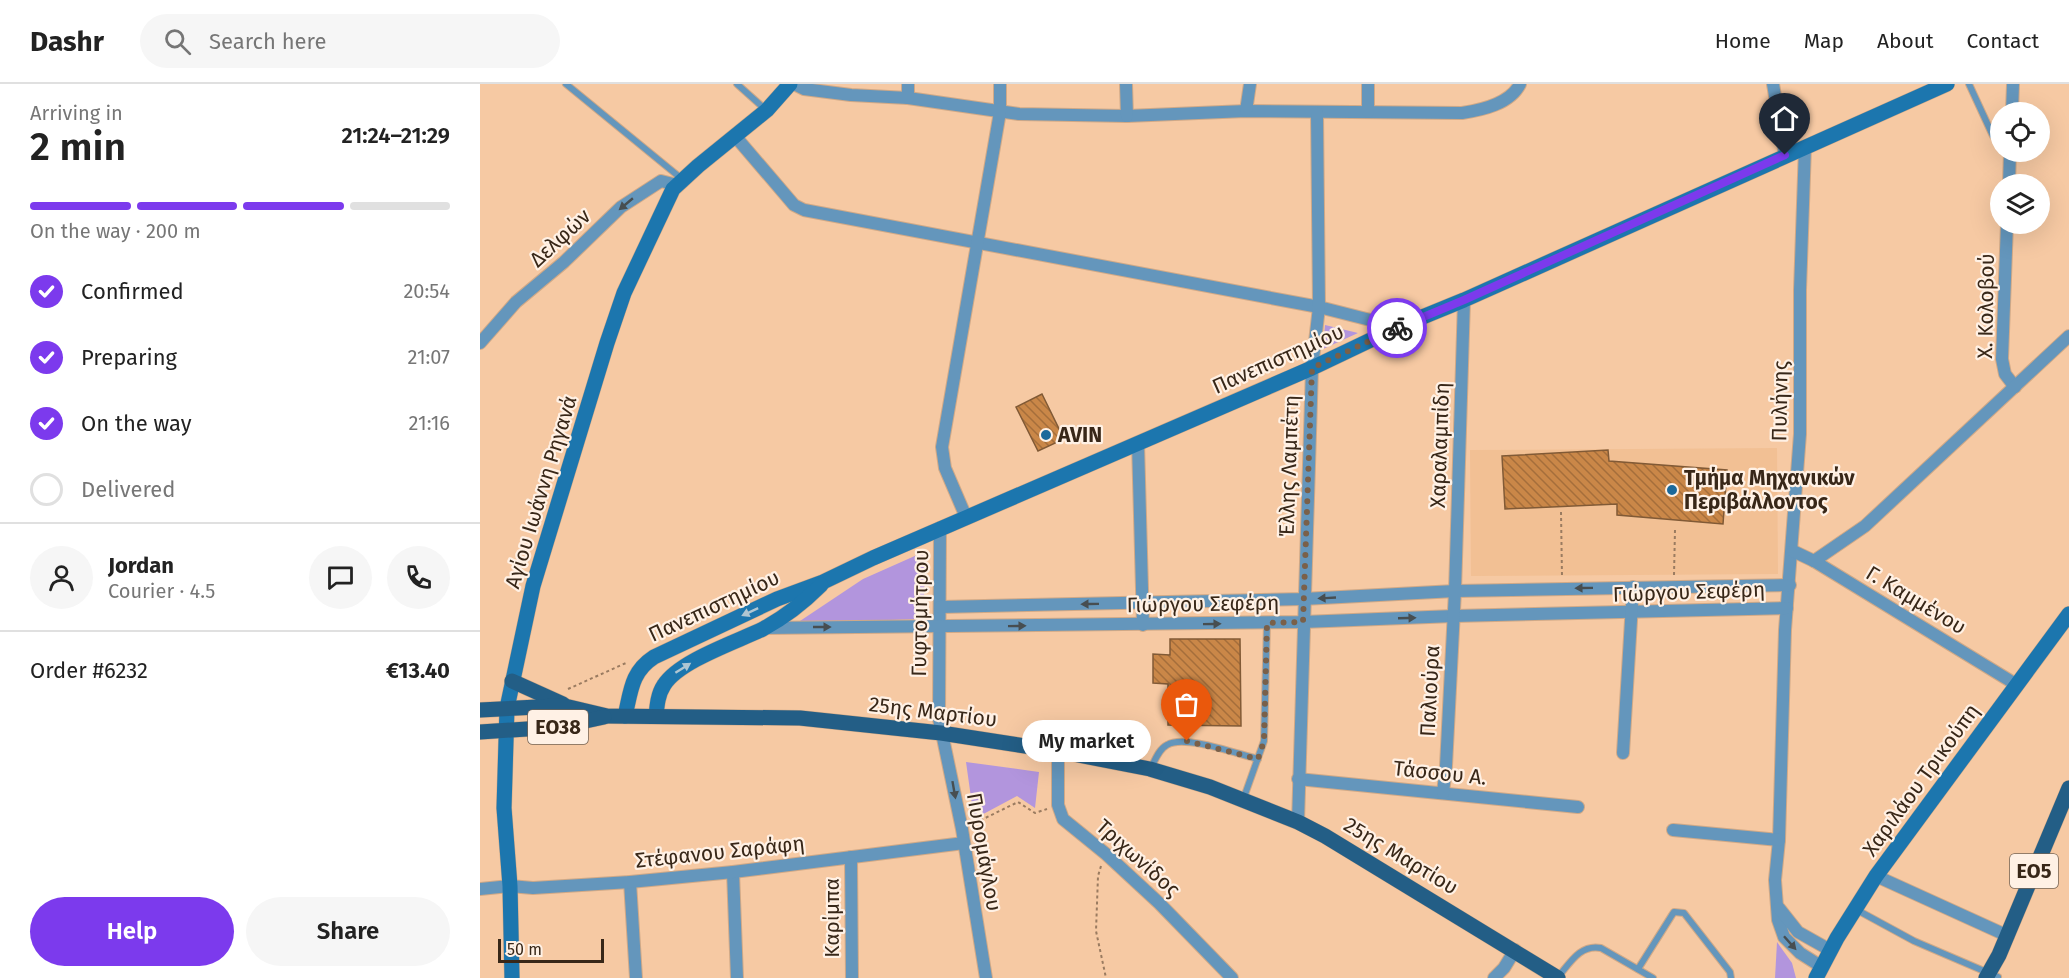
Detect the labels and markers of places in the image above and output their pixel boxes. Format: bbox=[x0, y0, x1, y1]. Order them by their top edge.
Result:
pin bbox=[1759, 93, 1810, 155]
place label: AVIN bbox=[1057, 422, 1102, 448]
marker: AVIN bbox=[1039, 428, 1053, 442]
place label: Τμήμα Μηχανικών Περιβάλλοντος bbox=[1684, 465, 1855, 515]
marker: Τμήμα Μηχανικών Περιβάλλοντος bbox=[1665, 483, 1679, 497]
pin bbox=[1161, 679, 1212, 741]
callout: My market bbox=[1022, 720, 1151, 762]

